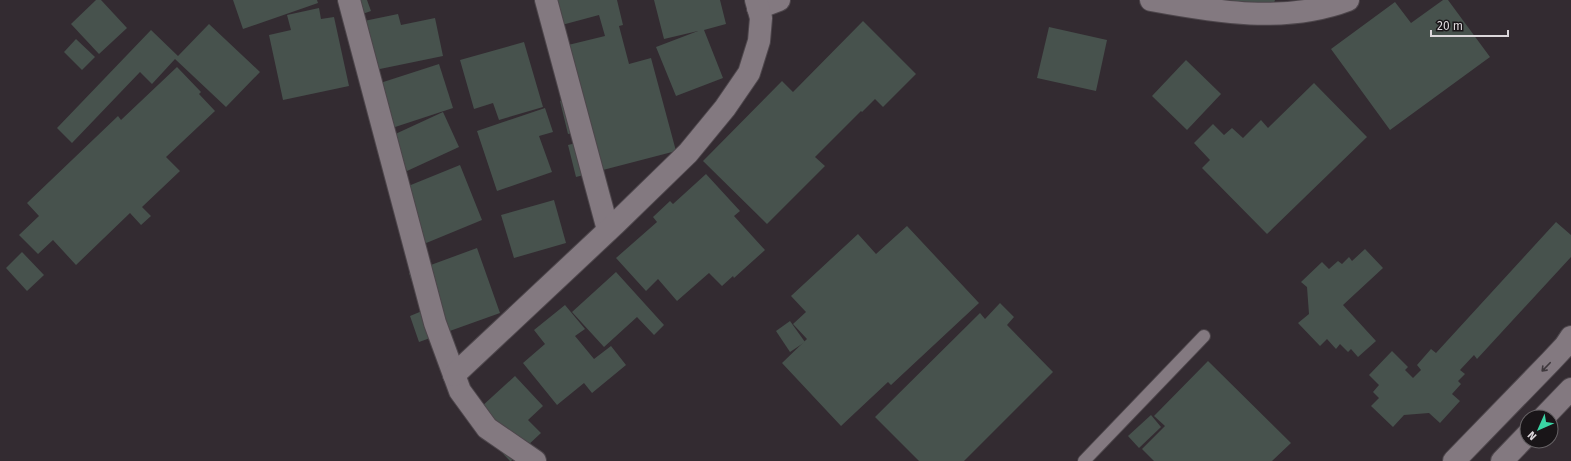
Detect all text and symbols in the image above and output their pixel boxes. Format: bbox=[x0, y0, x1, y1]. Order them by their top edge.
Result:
scale bar bbox=[1431, 12, 1508, 38]
text: 20 m bbox=[1437, 19, 1463, 33]
one-way arrow bbox=[1541, 362, 1551, 372]
north arrow bbox=[1519, 409, 1559, 449]
text: N bbox=[1525, 429, 1539, 443]

